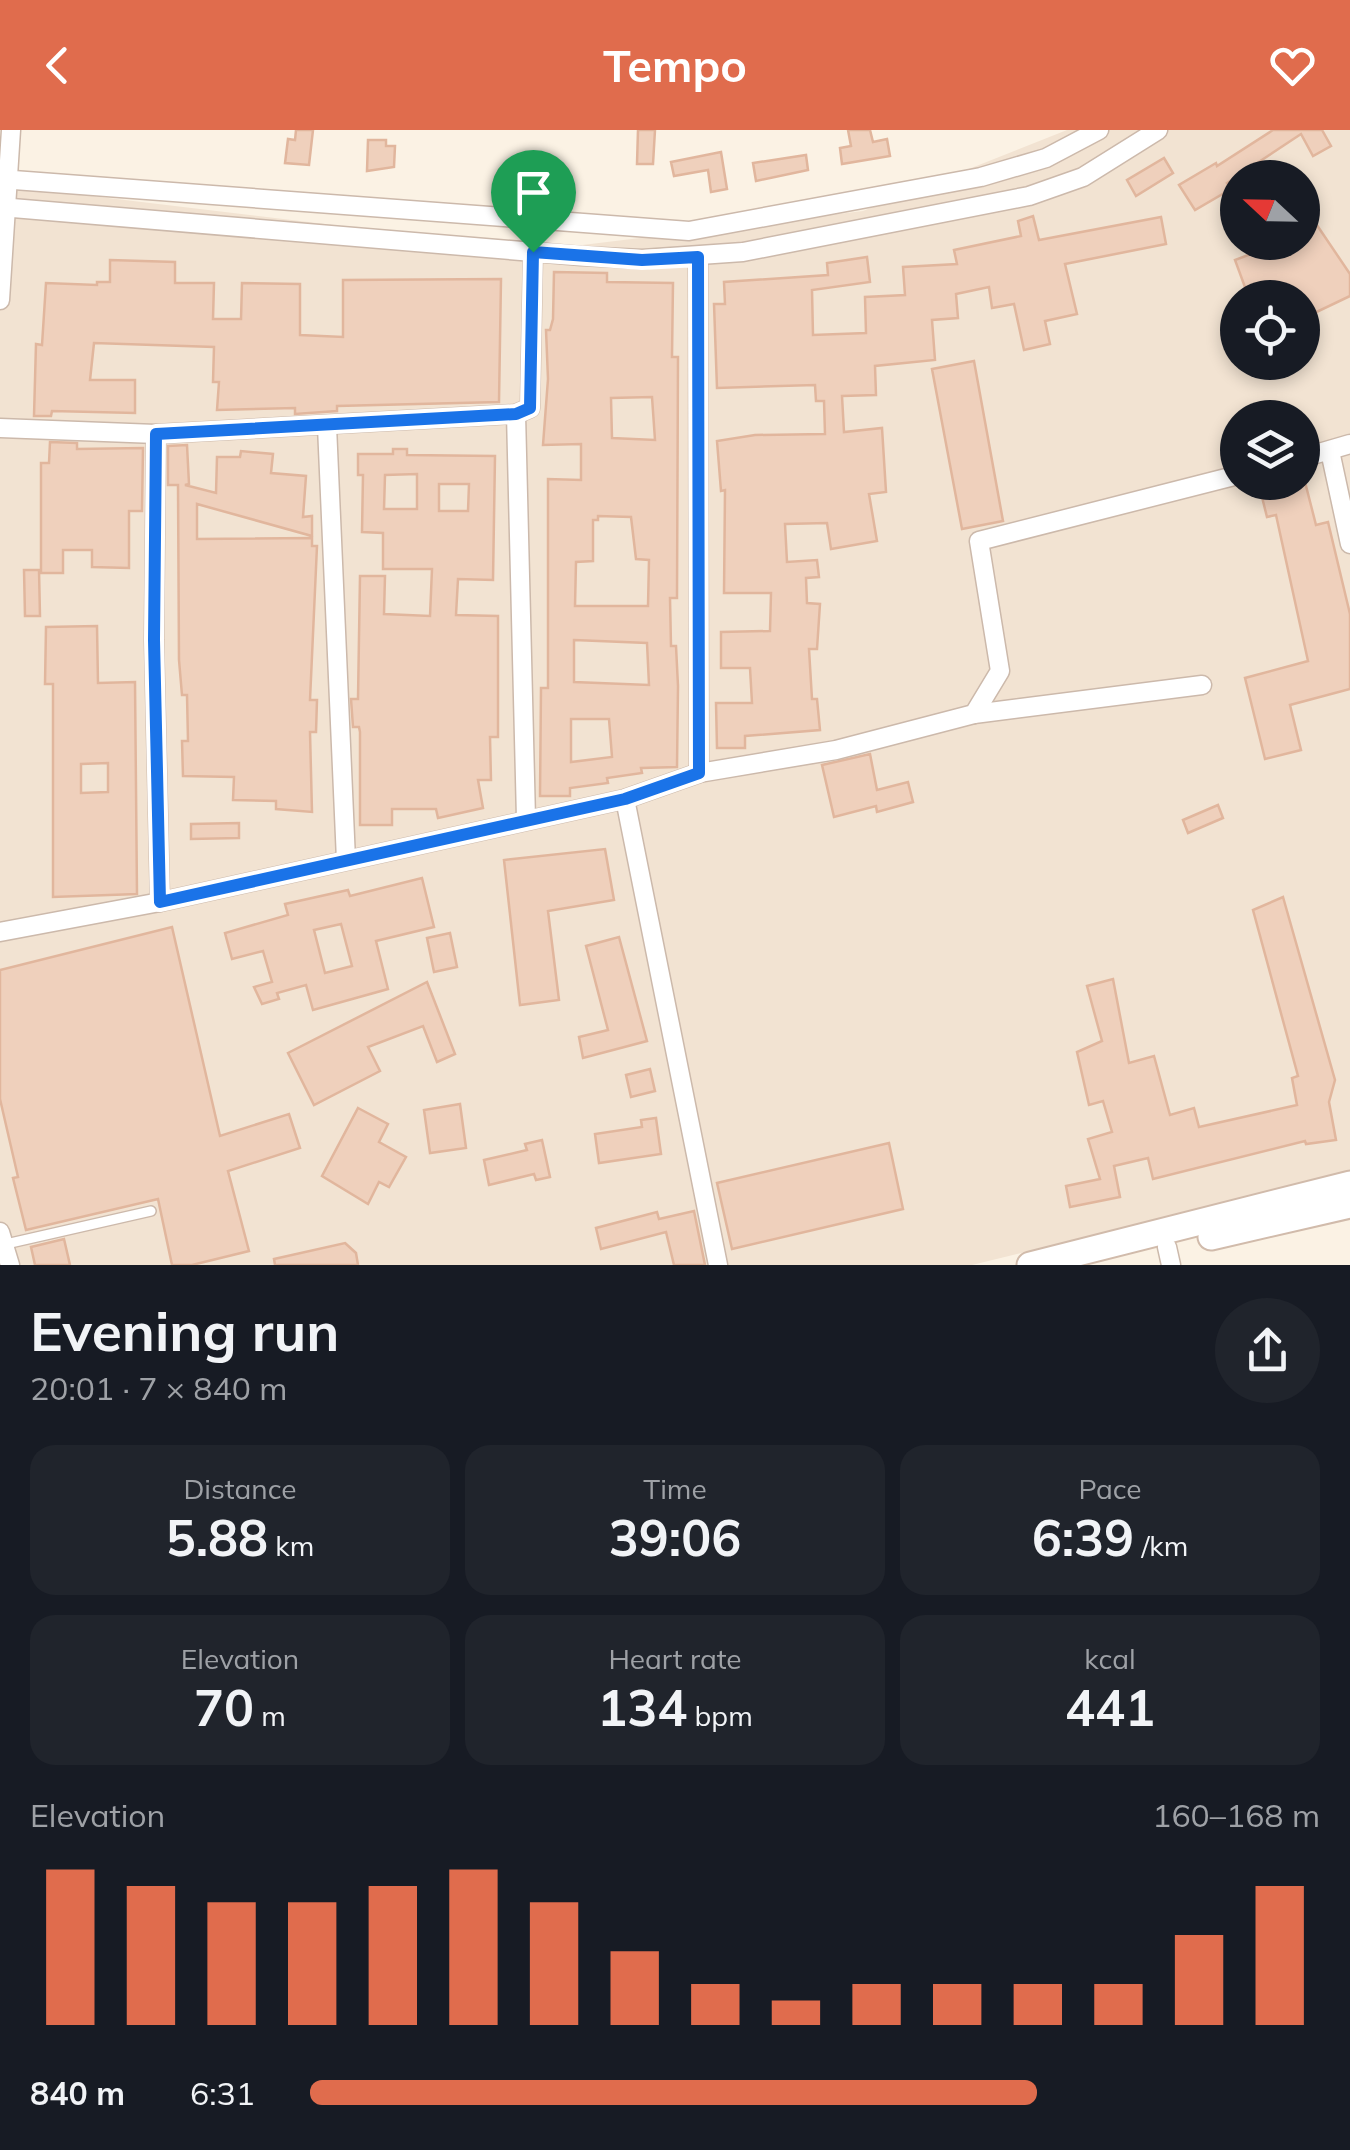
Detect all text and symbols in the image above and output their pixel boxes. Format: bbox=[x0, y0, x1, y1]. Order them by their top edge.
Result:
text: Tempo bbox=[603, 37, 747, 93]
icon: back bbox=[30, 38, 85, 93]
icon: heart bbox=[1265, 38, 1320, 93]
pin bbox=[491, 150, 576, 253]
north arrow bbox=[1220, 160, 1320, 260]
map controls bbox=[1220, 160, 1320, 500]
icon: arrive bbox=[506, 165, 561, 220]
button: locate bbox=[1220, 280, 1320, 380]
button: layers bbox=[1220, 400, 1320, 500]
text: Evening run bbox=[30, 1296, 339, 1365]
button: share bbox=[1215, 1298, 1320, 1403]
text: 20:01 · 7 × 840 m bbox=[30, 1368, 287, 1408]
text: Distance bbox=[183, 1471, 297, 1506]
text: Time bbox=[643, 1471, 707, 1506]
text: Pace bbox=[1078, 1471, 1142, 1506]
text: 5.88 bbox=[166, 1506, 268, 1569]
text: 39:06 bbox=[609, 1506, 741, 1569]
text: 6:39 bbox=[1032, 1506, 1134, 1569]
text: km bbox=[268, 1528, 314, 1563]
text: /km bbox=[1134, 1528, 1188, 1563]
text: Elevation bbox=[181, 1641, 299, 1676]
text: Heart rate bbox=[608, 1641, 742, 1676]
text: kcal bbox=[1084, 1641, 1136, 1676]
text: 70 bbox=[194, 1676, 254, 1739]
text: 134 bbox=[597, 1676, 687, 1739]
text: 441 bbox=[1065, 1676, 1155, 1739]
text: m bbox=[254, 1698, 286, 1733]
text: bpm bbox=[687, 1698, 753, 1733]
text: Elevation bbox=[30, 1795, 165, 1835]
text: 160–168 m bbox=[1152, 1795, 1320, 1835]
text: 840 m bbox=[30, 2073, 125, 2113]
text: 6:31 bbox=[190, 2073, 255, 2113]

